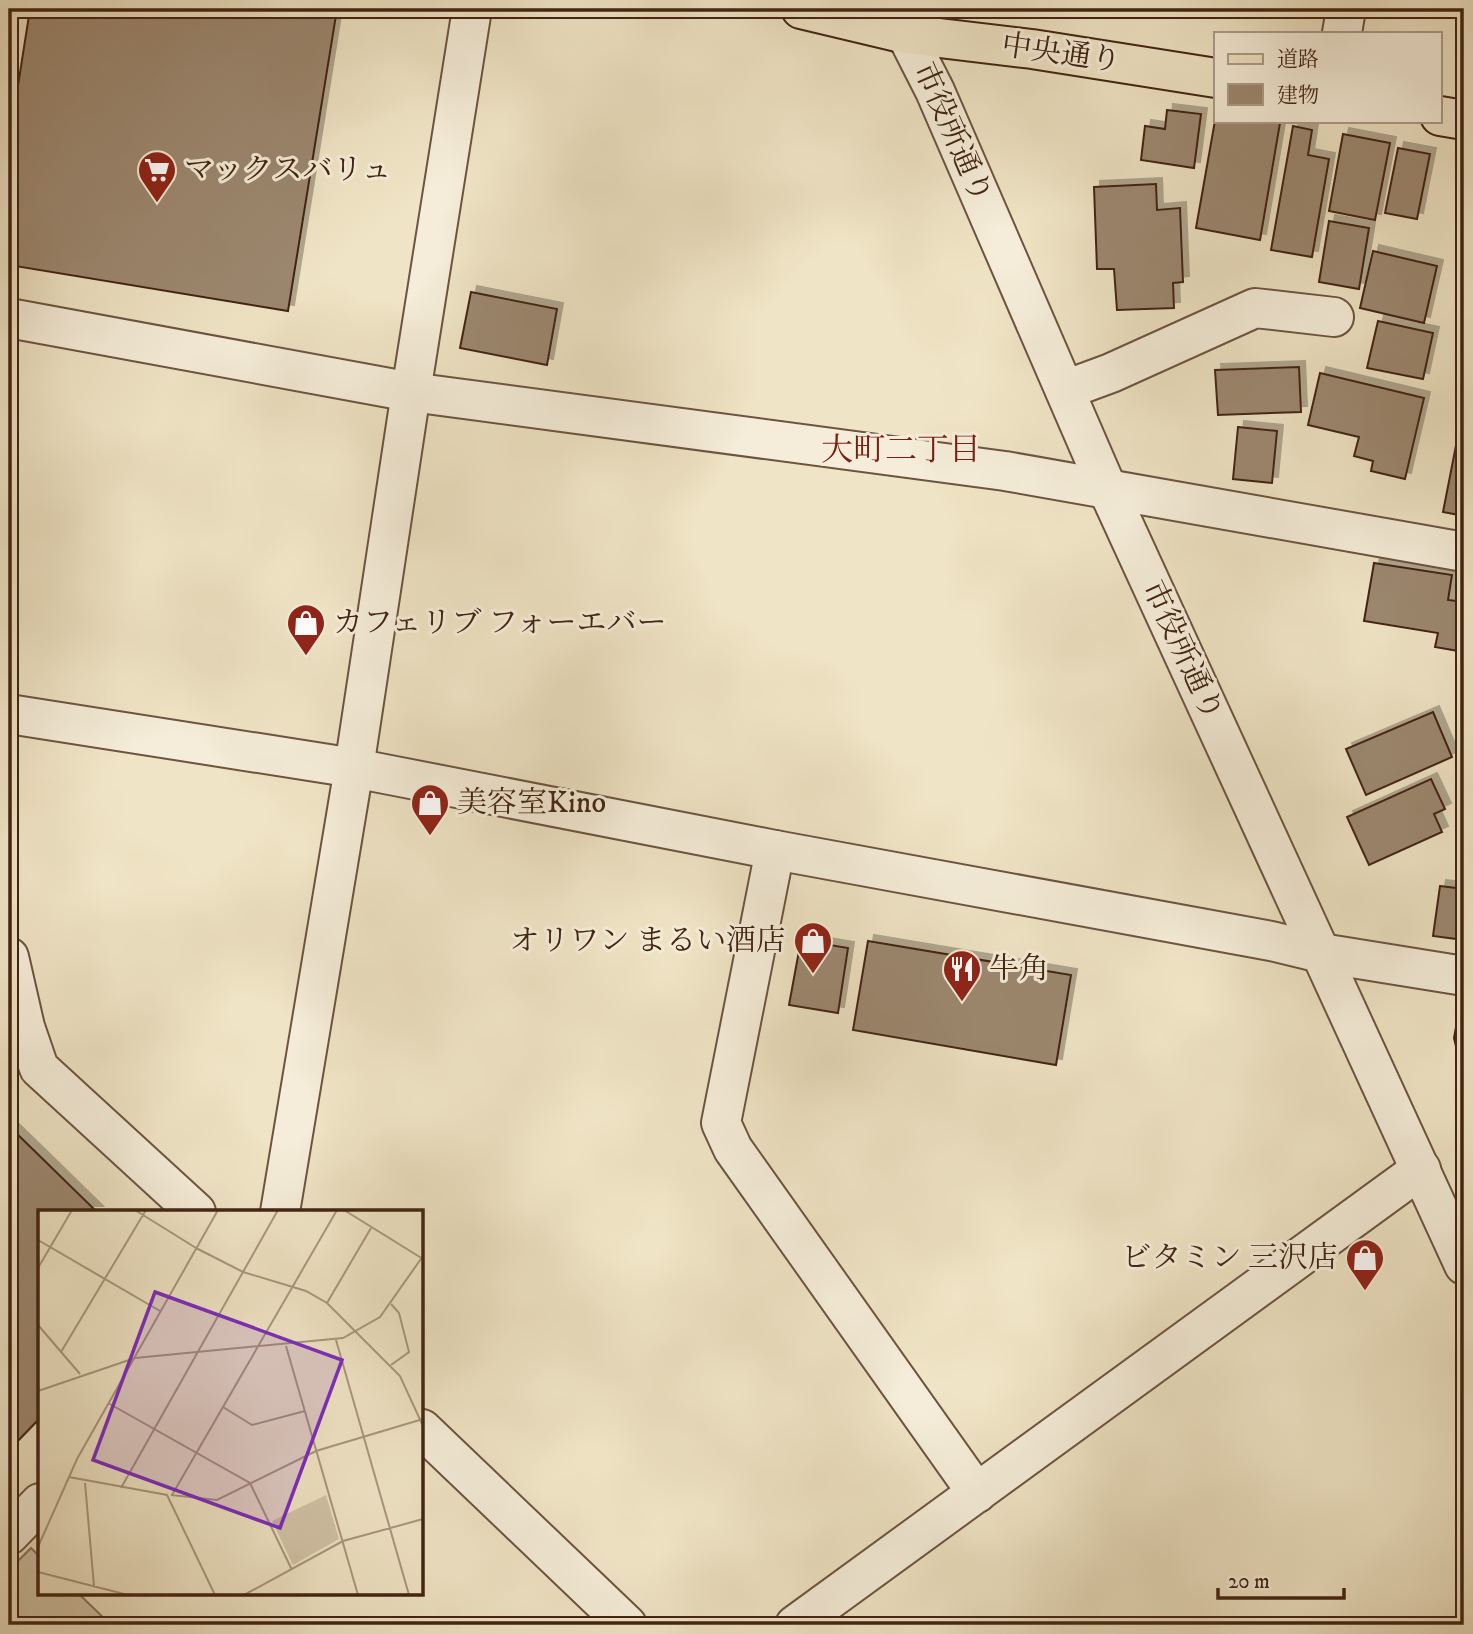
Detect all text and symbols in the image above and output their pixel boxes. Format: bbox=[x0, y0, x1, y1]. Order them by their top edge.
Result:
street label: 中央通り bbox=[999, 27, 1123, 81]
legend bbox=[1214, 32, 1442, 122]
text: 道路 bbox=[1277, 47, 1319, 73]
street label: 市役所通り bbox=[905, 57, 999, 209]
text: 建物 bbox=[1277, 83, 1319, 109]
supermarket icon: マックスバリュ bbox=[136, 149, 178, 204]
place label: マックスバリュ bbox=[184, 152, 392, 189]
district label: 大町二丁目 bbox=[821, 431, 981, 471]
street label: 市役所通り bbox=[1134, 575, 1230, 727]
shop icon: カフェリブ フォーエバー bbox=[285, 602, 327, 657]
place label: カフェリブ フォーエバー bbox=[333, 605, 666, 642]
shop icon: 美容室Kino bbox=[409, 782, 451, 837]
place label: 美容室Kino bbox=[457, 785, 606, 822]
shop icon: オリワン まるい酒店 bbox=[792, 920, 834, 975]
place label: オリワン まるい酒店 bbox=[510, 923, 786, 960]
restaurant icon: 牛角 bbox=[941, 948, 983, 1003]
place label: 牛角 bbox=[989, 951, 1049, 988]
inset map bbox=[38, 1210, 424, 1596]
shop icon: ビタミン 三沢店 bbox=[1344, 1237, 1386, 1292]
place label: ビタミン 三沢店 bbox=[1122, 1240, 1338, 1277]
scale bar bbox=[1218, 1557, 1344, 1601]
text: 20 m bbox=[1228, 1569, 1270, 1595]

